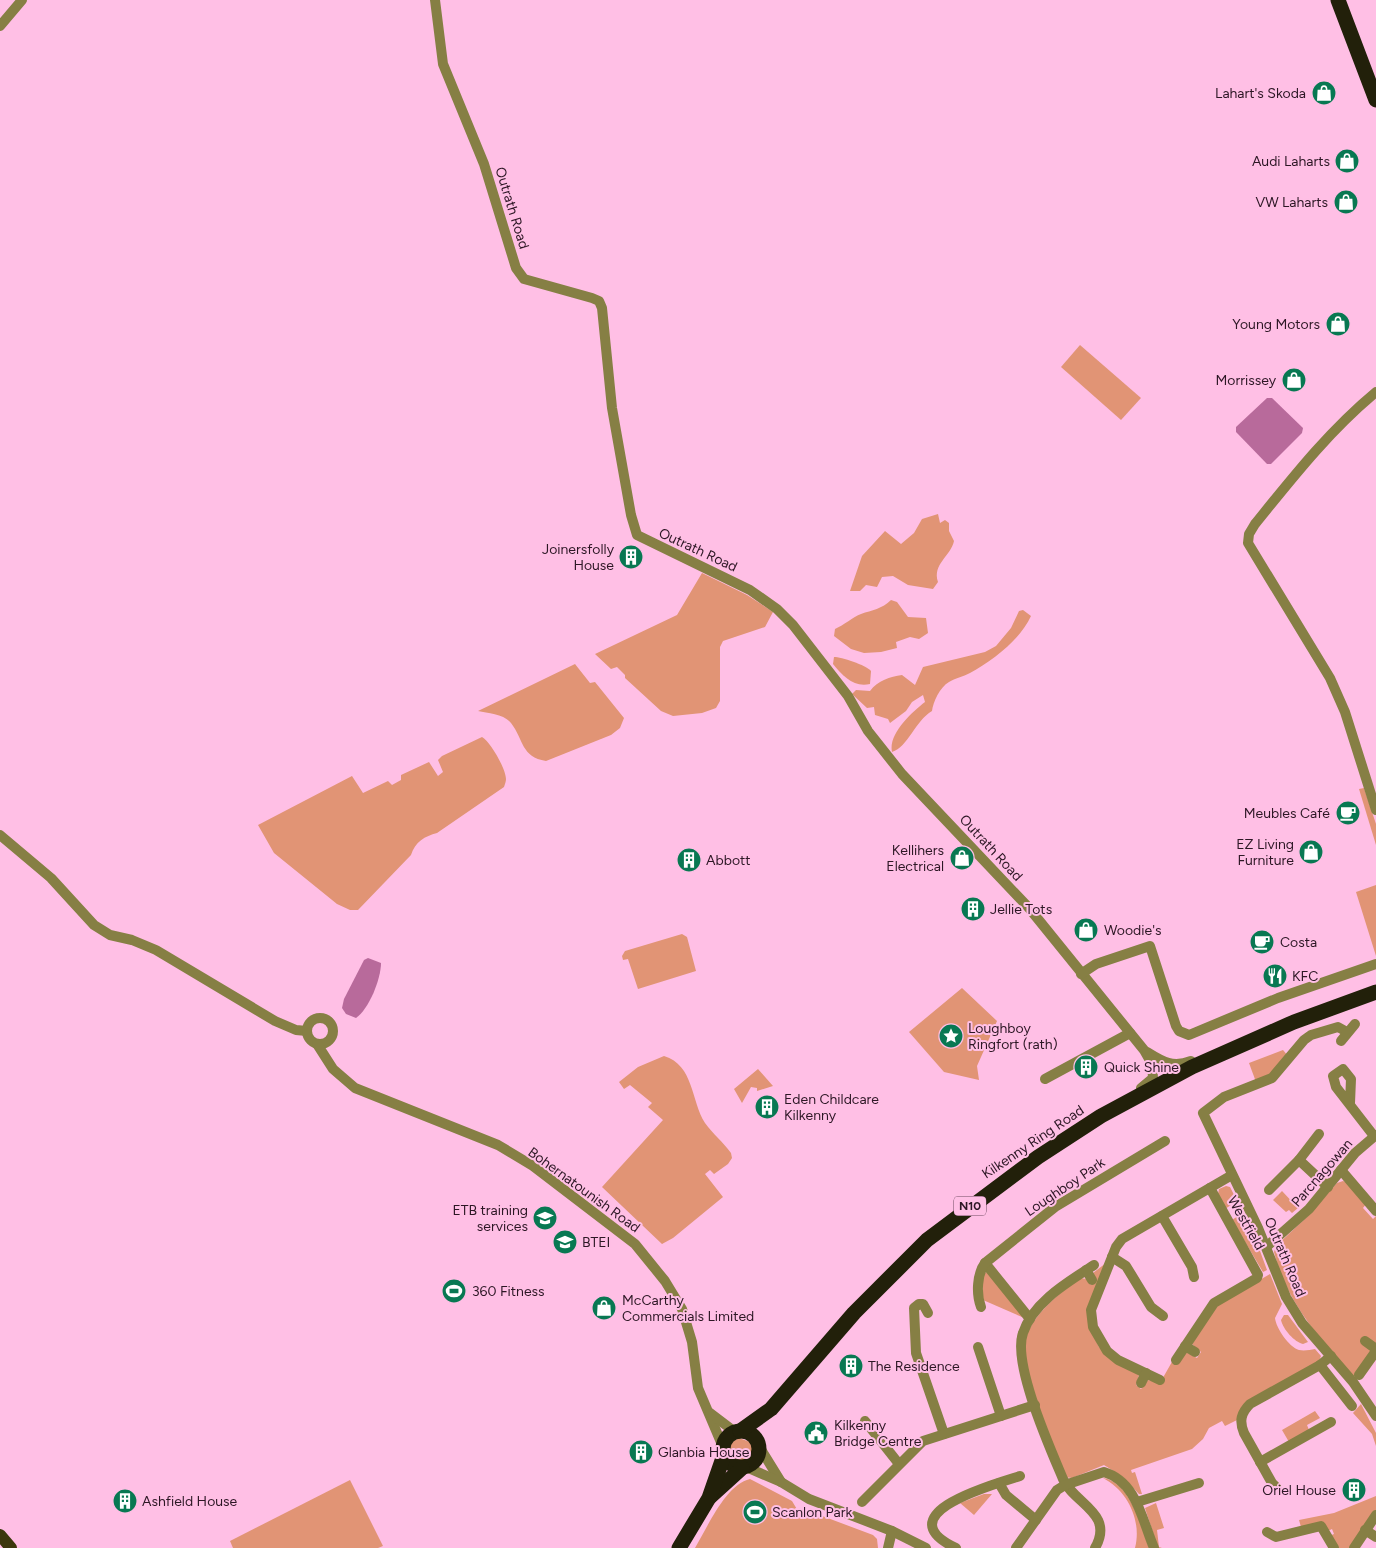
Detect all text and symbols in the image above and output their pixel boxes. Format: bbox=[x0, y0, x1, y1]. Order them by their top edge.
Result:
shop icon: Lahart's Skoda bbox=[1311, 80, 1337, 106]
place label: Lahart's Skoda bbox=[1215, 85, 1306, 102]
shop icon: Audi Laharts bbox=[1334, 148, 1360, 174]
place label: Audi Laharts bbox=[1252, 153, 1330, 170]
street label: Outrath Road bbox=[491, 165, 533, 251]
shop icon: VW Laharts bbox=[1333, 189, 1359, 215]
place label: VW Laharts bbox=[1255, 194, 1328, 211]
shop icon: Young Motors bbox=[1325, 311, 1351, 337]
place label: Young Motors bbox=[1232, 316, 1320, 333]
shop icon: Morrissey bbox=[1281, 367, 1307, 393]
place label: Morrissey bbox=[1215, 372, 1277, 389]
street label: Outrath Road bbox=[656, 524, 740, 576]
place label: Joinersfolly House bbox=[542, 541, 615, 574]
building icon: Joinersfolly House bbox=[618, 544, 644, 570]
cafe icon: Meubles Café bbox=[1335, 800, 1361, 826]
place label: Meubles Café bbox=[1244, 805, 1330, 822]
street label: Outrath Road bbox=[956, 811, 1026, 885]
place label: EZ Living Furniture bbox=[1236, 836, 1294, 869]
shop icon: EZ Living Furniture bbox=[1298, 839, 1324, 865]
place label: Kellihers Electrical bbox=[886, 842, 944, 875]
shop icon: Kellihers Electrical bbox=[949, 845, 975, 871]
building icon: Abbott bbox=[676, 847, 702, 873]
place label: Abbott bbox=[706, 852, 751, 869]
building icon: Jellie Tots bbox=[960, 896, 986, 922]
place label: Jellie Tots bbox=[990, 901, 1052, 918]
shop icon: Woodie's bbox=[1073, 917, 1099, 943]
place label: Woodie's bbox=[1104, 922, 1162, 939]
cafe icon: Costa bbox=[1249, 929, 1275, 955]
place label: Costa bbox=[1280, 934, 1317, 951]
restaurant icon: KFC bbox=[1262, 963, 1288, 989]
place label: KFC bbox=[1292, 968, 1318, 985]
place label: Loughboy Ringfort (rath) bbox=[968, 1020, 1058, 1053]
place icon: Loughboy Ringfort (rath) bbox=[938, 1023, 964, 1049]
building icon: Quick Shine bbox=[1073, 1054, 1099, 1080]
place label: Quick Shine bbox=[1104, 1059, 1179, 1076]
place label: Eden Childcare Kilkenny bbox=[784, 1091, 879, 1124]
building icon: Eden Childcare Kilkenny bbox=[754, 1094, 780, 1120]
street label: Kilkenny Ring Road bbox=[979, 1102, 1087, 1182]
street label: Parcnagowan bbox=[1288, 1135, 1356, 1210]
street label: Bohernatounish Road bbox=[525, 1144, 643, 1236]
street label: Loughboy Park bbox=[1022, 1154, 1108, 1220]
street label: Westfield bbox=[1224, 1193, 1268, 1253]
road number: N10 bbox=[954, 1196, 986, 1216]
place label: ETB training services bbox=[452, 1202, 528, 1235]
school or university icon: ETB training services bbox=[532, 1205, 558, 1231]
street label: Outrath Road bbox=[1261, 1215, 1309, 1299]
school or university icon: BTEI bbox=[552, 1229, 578, 1255]
place label: BTEI bbox=[582, 1234, 610, 1251]
sports icon: 360 Fitness bbox=[441, 1278, 467, 1304]
place label: 360 Fitness bbox=[472, 1283, 545, 1300]
place label: McCarthy Commercials Limited bbox=[622, 1292, 754, 1325]
shop icon: McCarthy Commercials Limited bbox=[591, 1295, 617, 1321]
building icon: The Residence bbox=[838, 1353, 864, 1379]
place label: The Residence bbox=[868, 1358, 960, 1375]
place label: Kilkenny Bridge Centre bbox=[834, 1417, 922, 1450]
public building icon: Kilkenny Bridge Centre bbox=[803, 1420, 829, 1446]
building icon: Glanbia House bbox=[628, 1439, 654, 1465]
place label: Glanbia House bbox=[658, 1444, 750, 1461]
building icon: Oriel House bbox=[1341, 1477, 1367, 1503]
place label: Oriel House bbox=[1262, 1482, 1336, 1499]
building icon: Ashfield House bbox=[112, 1488, 138, 1514]
place label: Ashfield House bbox=[142, 1493, 238, 1510]
sports icon: Scanlon Park bbox=[742, 1499, 768, 1525]
place label: Scanlon Park bbox=[772, 1504, 852, 1521]

